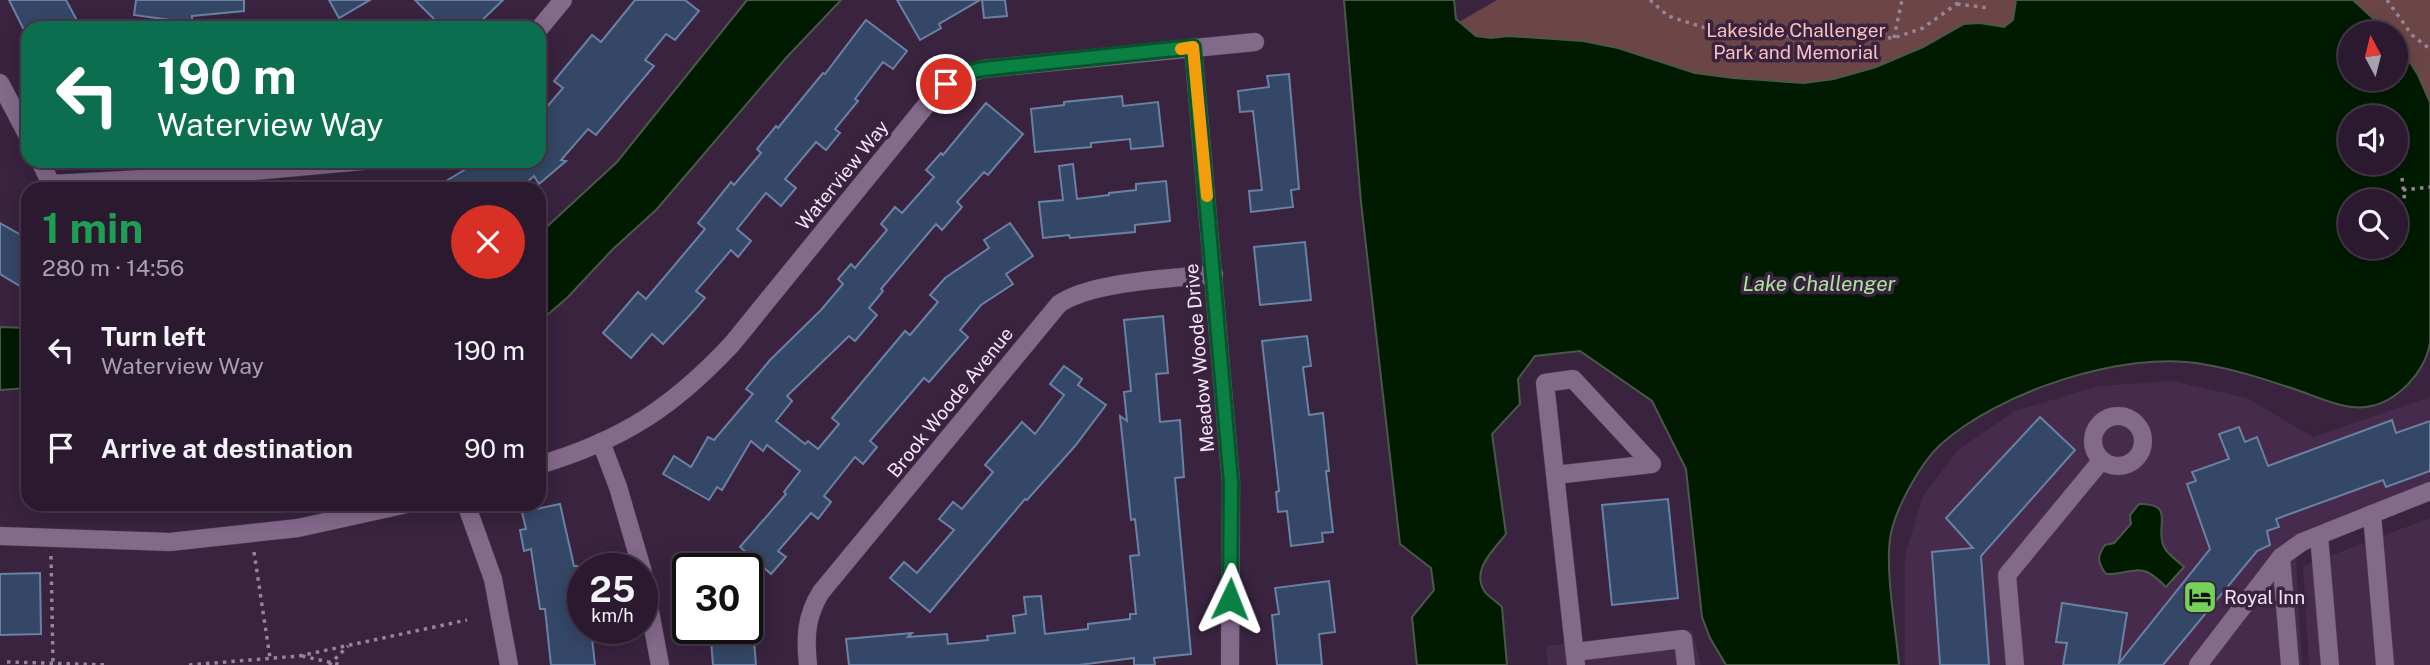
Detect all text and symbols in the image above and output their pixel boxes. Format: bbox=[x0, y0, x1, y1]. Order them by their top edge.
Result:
park label: Lakeside Challenger Park and Memorial bbox=[1706, 19, 1886, 63]
north arrow bbox=[2338, 21, 2408, 91]
map controls bbox=[2338, 21, 2408, 259]
text: 190 m bbox=[157, 47, 297, 105]
icon: left bbox=[42, 49, 133, 140]
pin bbox=[916, 54, 976, 114]
icon: arrive bbox=[927, 65, 965, 103]
button: sound bbox=[2338, 105, 2408, 175]
text: Waterview Way bbox=[157, 106, 383, 143]
street label: Waterview Way bbox=[791, 116, 893, 234]
button: search bbox=[2338, 189, 2408, 259]
text: 1 min bbox=[42, 203, 143, 252]
button: close bbox=[451, 205, 525, 279]
text: 280 m · 14:56 bbox=[42, 254, 184, 281]
street label: Meadow Woode Drive bbox=[1180, 263, 1218, 453]
water label: Lake Challenger bbox=[1742, 271, 1897, 296]
text: Turn left bbox=[101, 321, 206, 352]
street label: Brook Woode Avenue bbox=[883, 322, 1017, 482]
icon: left bbox=[42, 331, 80, 369]
text: 190 m bbox=[454, 335, 525, 366]
text: Waterview Way bbox=[101, 352, 264, 379]
icon: arrive bbox=[42, 429, 80, 467]
text: Arrive at destination bbox=[101, 433, 353, 464]
text: 90 m bbox=[464, 433, 525, 464]
speed limit sign: 30 bbox=[672, 553, 763, 644]
position arrow bbox=[1193, 562, 1267, 636]
text: 25 bbox=[590, 569, 635, 610]
hotel icon: Royal Inn bbox=[2181, 578, 2219, 616]
place label: Royal Inn bbox=[2224, 586, 2305, 608]
text: km/h bbox=[591, 605, 634, 626]

